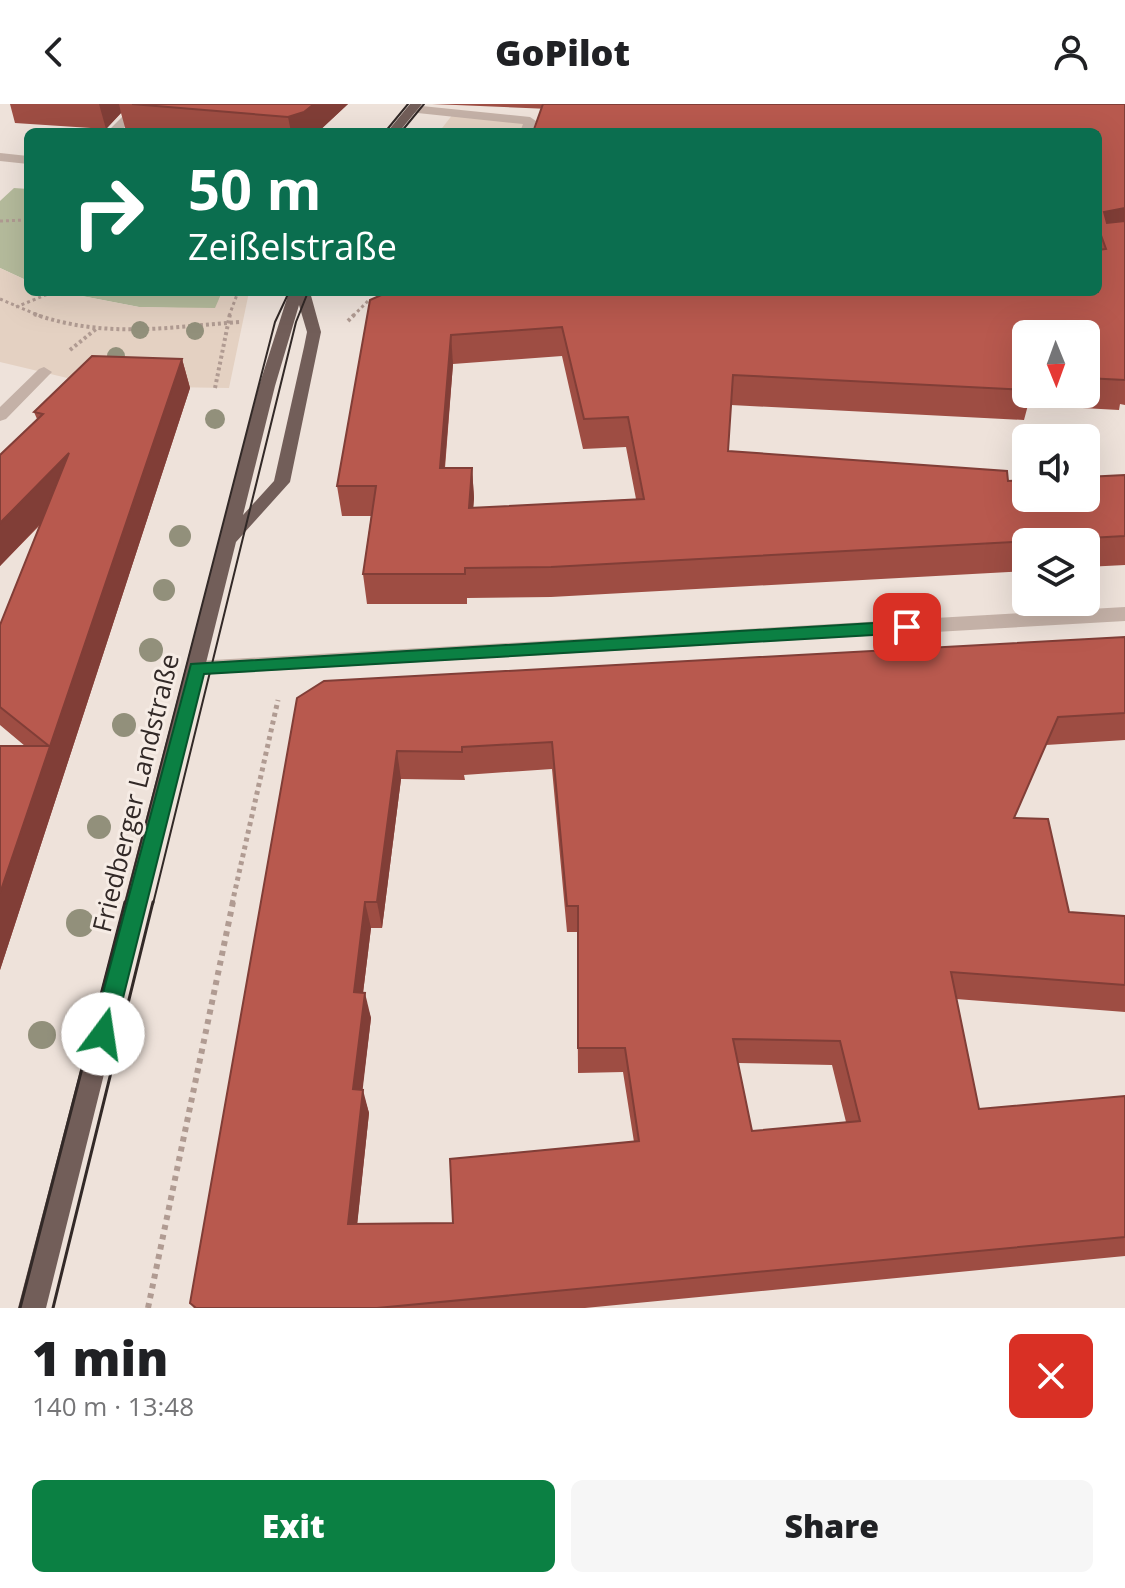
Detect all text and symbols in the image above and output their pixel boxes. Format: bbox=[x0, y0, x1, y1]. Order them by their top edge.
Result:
text: GoPilot bbox=[495, 28, 630, 77]
icon: back bbox=[32, 30, 76, 74]
icon: person bbox=[1049, 30, 1093, 74]
text: 50 m bbox=[188, 150, 322, 226]
icon: right bbox=[56, 160, 160, 264]
text: Zeißelstraße bbox=[188, 222, 397, 271]
north arrow bbox=[1012, 320, 1100, 408]
map controls bbox=[1012, 320, 1100, 616]
button: sound bbox=[1012, 424, 1100, 512]
button: layers bbox=[1012, 528, 1100, 616]
pin bbox=[873, 593, 941, 661]
icon: arrive bbox=[885, 605, 929, 649]
street label: Friedberger Landstraße bbox=[83, 650, 187, 936]
position arrow bbox=[61, 992, 145, 1076]
text: 1 min bbox=[32, 1325, 168, 1390]
button: close bbox=[1009, 1334, 1093, 1418]
text: 140 m · 13:48 bbox=[32, 1388, 194, 1424]
button: Exit bbox=[32, 1480, 555, 1572]
button: Share bbox=[571, 1480, 1093, 1572]

